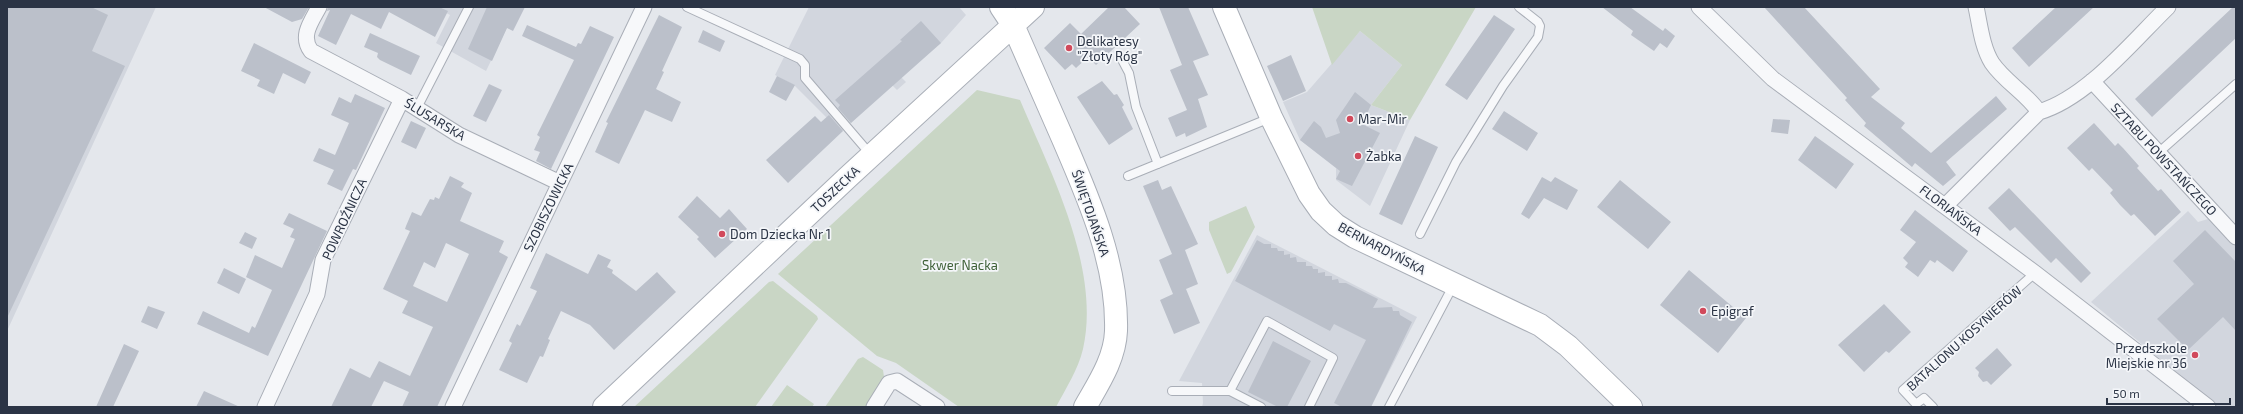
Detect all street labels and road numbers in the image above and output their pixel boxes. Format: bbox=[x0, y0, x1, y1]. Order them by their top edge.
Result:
street label: ŚLUSARSKA bbox=[401, 94, 469, 144]
street label: SZTABU POWSTAŃCZEGO bbox=[2108, 99, 2221, 219]
street label: SZOBISZOWICKA bbox=[520, 160, 576, 254]
street label: TOSZECKA bbox=[807, 162, 863, 216]
street label: ŚWIĘTOJAŃSKA bbox=[1069, 167, 1114, 259]
street label: POWROŹNICZA bbox=[317, 175, 370, 262]
street label: FLORIAŃSKA bbox=[1917, 181, 1986, 239]
street label: BERNARDYŃSKA bbox=[1336, 217, 1429, 278]
street label: BATALIONU KOSYNIERÓW bbox=[1902, 281, 2025, 394]

